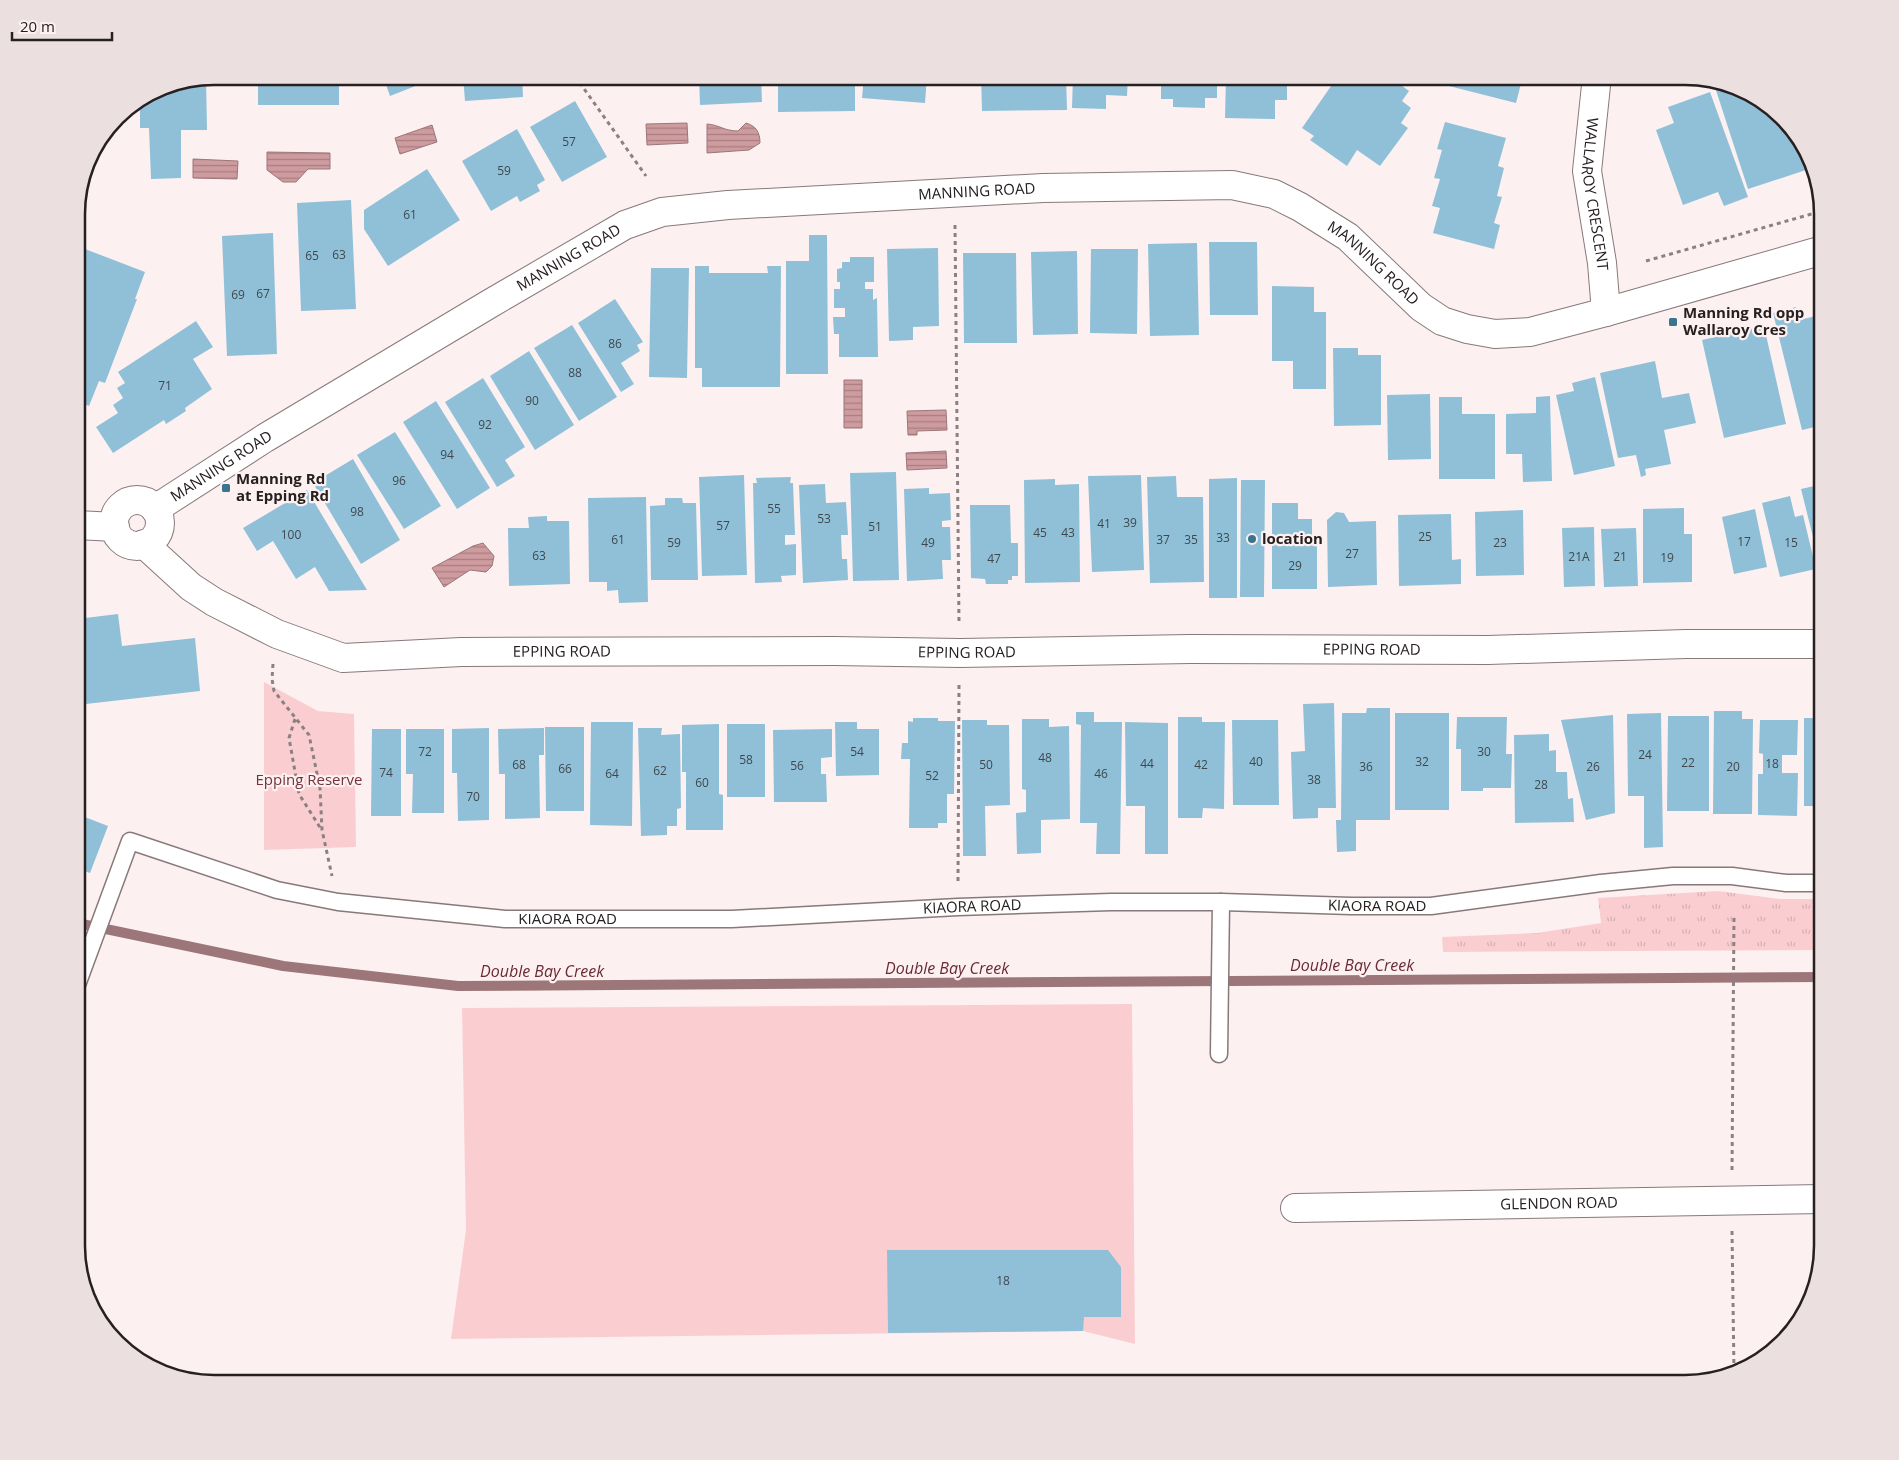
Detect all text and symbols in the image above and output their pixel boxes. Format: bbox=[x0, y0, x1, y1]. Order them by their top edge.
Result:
scale bar bbox=[12, 10, 112, 42]
text: 20 m bbox=[20, 16, 55, 36]
street label: WALLAROY CRESCENT bbox=[1578, 117, 1614, 272]
house number: 57 bbox=[562, 133, 576, 150]
house number: 59 bbox=[497, 162, 511, 179]
street label: MANNING ROAD bbox=[918, 177, 1036, 204]
house number: 61 bbox=[403, 206, 417, 223]
street label: MANNING ROAD bbox=[1324, 216, 1424, 309]
street label: MANNING ROAD bbox=[512, 219, 624, 295]
house number: 63 bbox=[332, 246, 346, 263]
house number: 65 bbox=[305, 247, 319, 264]
house number: 67 bbox=[256, 285, 270, 302]
house number: 69 bbox=[231, 286, 245, 303]
place label: Manning Rd opp Wallaroy Cres bbox=[1683, 302, 1804, 339]
marker: Manning Rd opp Wallaroy Cres bbox=[1667, 316, 1679, 328]
house number: 86 bbox=[608, 335, 622, 352]
house number: 88 bbox=[568, 364, 582, 381]
house number: 71 bbox=[158, 377, 172, 394]
house number: 90 bbox=[525, 392, 539, 409]
house number: 92 bbox=[478, 416, 492, 433]
street label: MANNING ROAD bbox=[166, 425, 275, 506]
house number: 94 bbox=[440, 446, 454, 463]
place label: Manning Rd at Epping Rd bbox=[236, 468, 329, 505]
house number: 96 bbox=[392, 472, 406, 489]
marker: Manning Rd at Epping Rd bbox=[220, 482, 232, 494]
house number: 55 bbox=[767, 500, 781, 517]
house number: 98 bbox=[350, 503, 364, 520]
house number: 53 bbox=[817, 510, 831, 527]
house number: 39 bbox=[1123, 514, 1137, 531]
house number: 41 bbox=[1097, 515, 1111, 532]
house number: 57 bbox=[716, 517, 730, 534]
house number: 51 bbox=[868, 518, 882, 535]
house number: 45 bbox=[1033, 524, 1047, 541]
house number: 43 bbox=[1061, 524, 1075, 541]
house number: 100 bbox=[281, 526, 301, 543]
place label: location bbox=[1262, 528, 1323, 548]
house number: 25 bbox=[1418, 528, 1432, 545]
house number: 33 bbox=[1216, 529, 1230, 546]
house number: 61 bbox=[611, 531, 625, 548]
house number: 37 bbox=[1156, 531, 1170, 548]
house number: 35 bbox=[1184, 531, 1198, 548]
marker: location bbox=[1246, 533, 1258, 545]
house number: 17 bbox=[1737, 533, 1751, 550]
house number: 59 bbox=[667, 534, 681, 551]
house number: 49 bbox=[921, 534, 935, 551]
house number: 23 bbox=[1493, 534, 1507, 551]
house number: 15 bbox=[1784, 534, 1798, 551]
house number: 27 bbox=[1345, 545, 1359, 562]
house number: 63 bbox=[532, 547, 546, 564]
house number: 21A bbox=[1568, 548, 1590, 565]
house number: 21 bbox=[1613, 548, 1627, 565]
house number: 19 bbox=[1660, 549, 1674, 566]
house number: 47 bbox=[987, 550, 1001, 567]
house number: 29 bbox=[1288, 557, 1302, 574]
street label: EPPING ROAD bbox=[1323, 638, 1421, 659]
street label: EPPING ROAD bbox=[513, 641, 611, 661]
street label: EPPING ROAD bbox=[918, 641, 1016, 662]
house number: 72 bbox=[418, 743, 432, 760]
house number: 54 bbox=[850, 743, 864, 760]
house number: 30 bbox=[1477, 743, 1491, 760]
house number: 24 bbox=[1638, 746, 1652, 763]
house number: 48 bbox=[1038, 749, 1052, 766]
house number: 58 bbox=[739, 751, 753, 768]
house number: 40 bbox=[1249, 753, 1263, 770]
house number: 32 bbox=[1415, 753, 1429, 770]
house number: 22 bbox=[1681, 754, 1695, 771]
house number: 44 bbox=[1140, 755, 1154, 772]
house number: 18 bbox=[1765, 755, 1779, 772]
house number: 68 bbox=[512, 756, 526, 773]
house number: 50 bbox=[979, 756, 993, 773]
house number: 42 bbox=[1194, 756, 1208, 773]
house number: 56 bbox=[790, 757, 804, 774]
house number: 36 bbox=[1359, 758, 1373, 775]
house number: 26 bbox=[1586, 758, 1600, 775]
house number: 20 bbox=[1726, 758, 1740, 775]
house number: 66 bbox=[558, 760, 572, 777]
house number: 62 bbox=[653, 762, 667, 779]
house number: 74 bbox=[379, 764, 393, 781]
house number: 64 bbox=[605, 765, 619, 782]
house number: 46 bbox=[1094, 765, 1108, 782]
house number: 52 bbox=[925, 767, 939, 784]
park label: Epping Reserve bbox=[255, 769, 363, 789]
house number: 38 bbox=[1307, 771, 1321, 788]
house number: 60 bbox=[695, 774, 709, 791]
house number: 28 bbox=[1534, 776, 1548, 793]
house number: 70 bbox=[466, 788, 480, 805]
street label: KIAORA ROAD bbox=[922, 894, 1022, 918]
street label: KIAORA ROAD bbox=[1328, 894, 1426, 915]
street label: KIAORA ROAD bbox=[518, 908, 617, 928]
water label: Double Bay Creek bbox=[1290, 954, 1415, 976]
water label: Double Bay Creek bbox=[885, 957, 1010, 979]
water label: Double Bay Creek bbox=[480, 960, 605, 982]
street label: GLENDON ROAD bbox=[1500, 1192, 1618, 1214]
house number: 18 bbox=[996, 1272, 1010, 1289]

